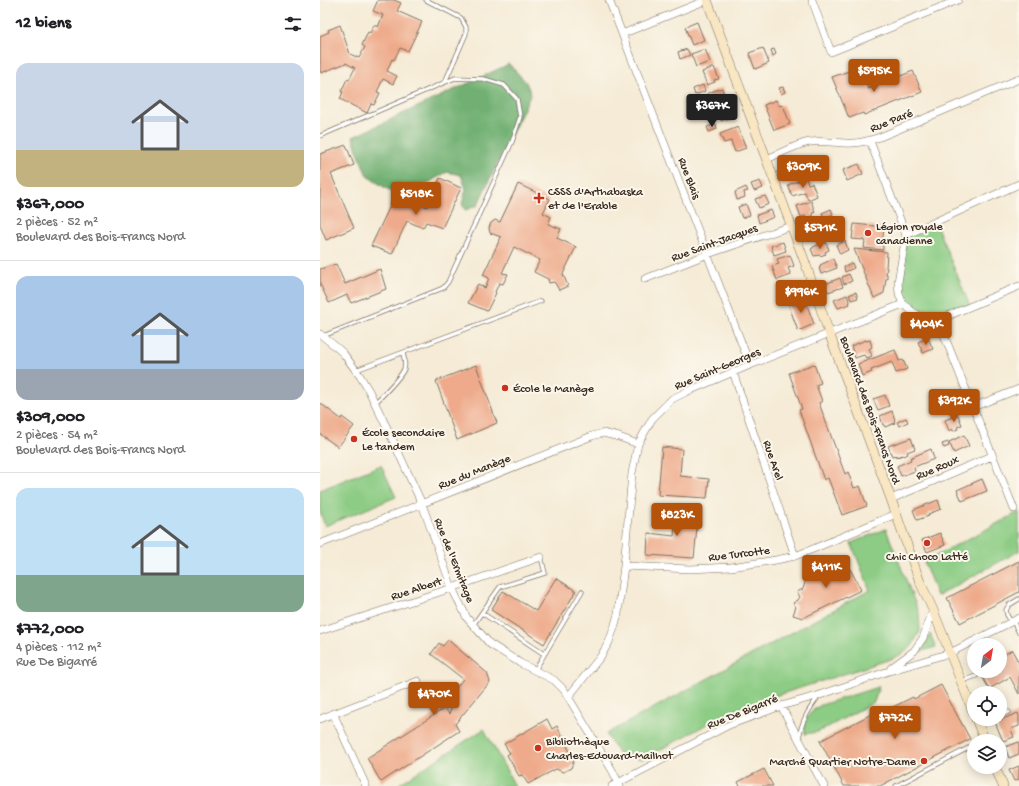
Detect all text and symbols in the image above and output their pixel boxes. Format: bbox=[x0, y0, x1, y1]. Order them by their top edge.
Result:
icon: filters bbox=[282, 13, 304, 35]
text: 12 biens bbox=[16, 14, 71, 34]
pin: $595K bbox=[846, 59, 902, 93]
text: $595K bbox=[857, 64, 891, 79]
icon: home bbox=[124, 89, 196, 161]
pin: $367K bbox=[684, 94, 740, 128]
text: $367K bbox=[695, 99, 729, 114]
street label: Rue Paré bbox=[868, 107, 916, 137]
pin: $309K bbox=[775, 155, 831, 189]
street label: Rue Blais bbox=[674, 156, 703, 202]
text: $309K bbox=[786, 160, 820, 175]
pin: $518K bbox=[388, 182, 444, 216]
place label: CSSS d'Arthabaska et de l'Erable bbox=[548, 186, 643, 214]
text: $518K bbox=[400, 187, 432, 202]
marker: CSSS d'Arthabaska et de l'Erable bbox=[533, 192, 545, 204]
text: $367,000 bbox=[16, 195, 84, 215]
text: 2 pièces · 52 m² bbox=[16, 215, 98, 230]
pin: $571K bbox=[792, 216, 848, 250]
text: $571K bbox=[804, 221, 836, 236]
place label: Légion royale canadienne bbox=[876, 221, 943, 249]
street label: Rue Saint-Jacques bbox=[670, 222, 760, 266]
marker: Légion royale canadienne bbox=[863, 228, 873, 238]
text: Boulevard des Bois-Francs Nord bbox=[16, 230, 185, 245]
pin: $996K bbox=[773, 280, 829, 314]
text: $996K bbox=[785, 285, 817, 300]
icon: home bbox=[124, 302, 196, 374]
pin: $404K bbox=[898, 312, 954, 346]
text: $404K bbox=[910, 317, 942, 332]
street label: Boulevard des Bois-Francs Nord bbox=[836, 334, 903, 487]
street label: Rue Saint-Georges bbox=[673, 345, 763, 394]
marker: École le Manège bbox=[500, 383, 510, 393]
place label: École le Manège bbox=[513, 383, 595, 397]
pin: $392K bbox=[926, 389, 982, 423]
text: $392K bbox=[938, 394, 970, 409]
text: $309,000 bbox=[16, 408, 85, 428]
place label: École secondaire Le tandem bbox=[362, 427, 446, 455]
text: 2 pièces · 54 m² bbox=[16, 428, 98, 443]
marker: École secondaire Le tandem bbox=[349, 434, 359, 444]
street label: Rue Arel bbox=[759, 439, 786, 483]
text: Boulevard des Bois-Francs Nord bbox=[16, 443, 185, 458]
street label: Rue du Manège bbox=[437, 452, 514, 494]
street label: Rue Roux bbox=[914, 453, 962, 484]
pin: $823K bbox=[649, 503, 705, 537]
text: $823K bbox=[660, 508, 694, 523]
icon: home bbox=[124, 514, 196, 586]
street label: Rue de l'Ermitage bbox=[430, 516, 477, 606]
marker: Chic Choco Latté bbox=[922, 538, 932, 548]
street label: Rue Turcotte bbox=[708, 544, 772, 566]
place label: Chic Choco Latté bbox=[886, 551, 969, 565]
pin: $411K bbox=[798, 555, 854, 589]
text: $411K bbox=[811, 560, 841, 575]
street label: Rue Albert bbox=[390, 575, 445, 605]
text: $772,000 bbox=[16, 620, 84, 640]
north arrow bbox=[967, 638, 1007, 678]
map controls bbox=[967, 638, 1007, 774]
text: 4 pièces · 112 m² bbox=[16, 640, 102, 655]
text: Rue De Bigarré bbox=[16, 655, 97, 670]
pin: $470K bbox=[406, 682, 462, 716]
button: locate bbox=[967, 686, 1007, 726]
text: $470K bbox=[417, 687, 451, 702]
street label: Rue De Bigarré bbox=[705, 692, 781, 733]
pin: $772K bbox=[867, 706, 923, 740]
text: $772K bbox=[879, 711, 911, 726]
button: layers bbox=[967, 734, 1007, 774]
place label: Bibliothèque Charles-Edouard-Mailhot bbox=[545, 736, 674, 764]
marker: Bibliothèque Charles-Edouard-Mailhot bbox=[533, 743, 543, 753]
place label: Marché Quartier Notre-Dame bbox=[769, 756, 917, 770]
marker: Marché Quartier Notre-Dame bbox=[919, 756, 929, 766]

